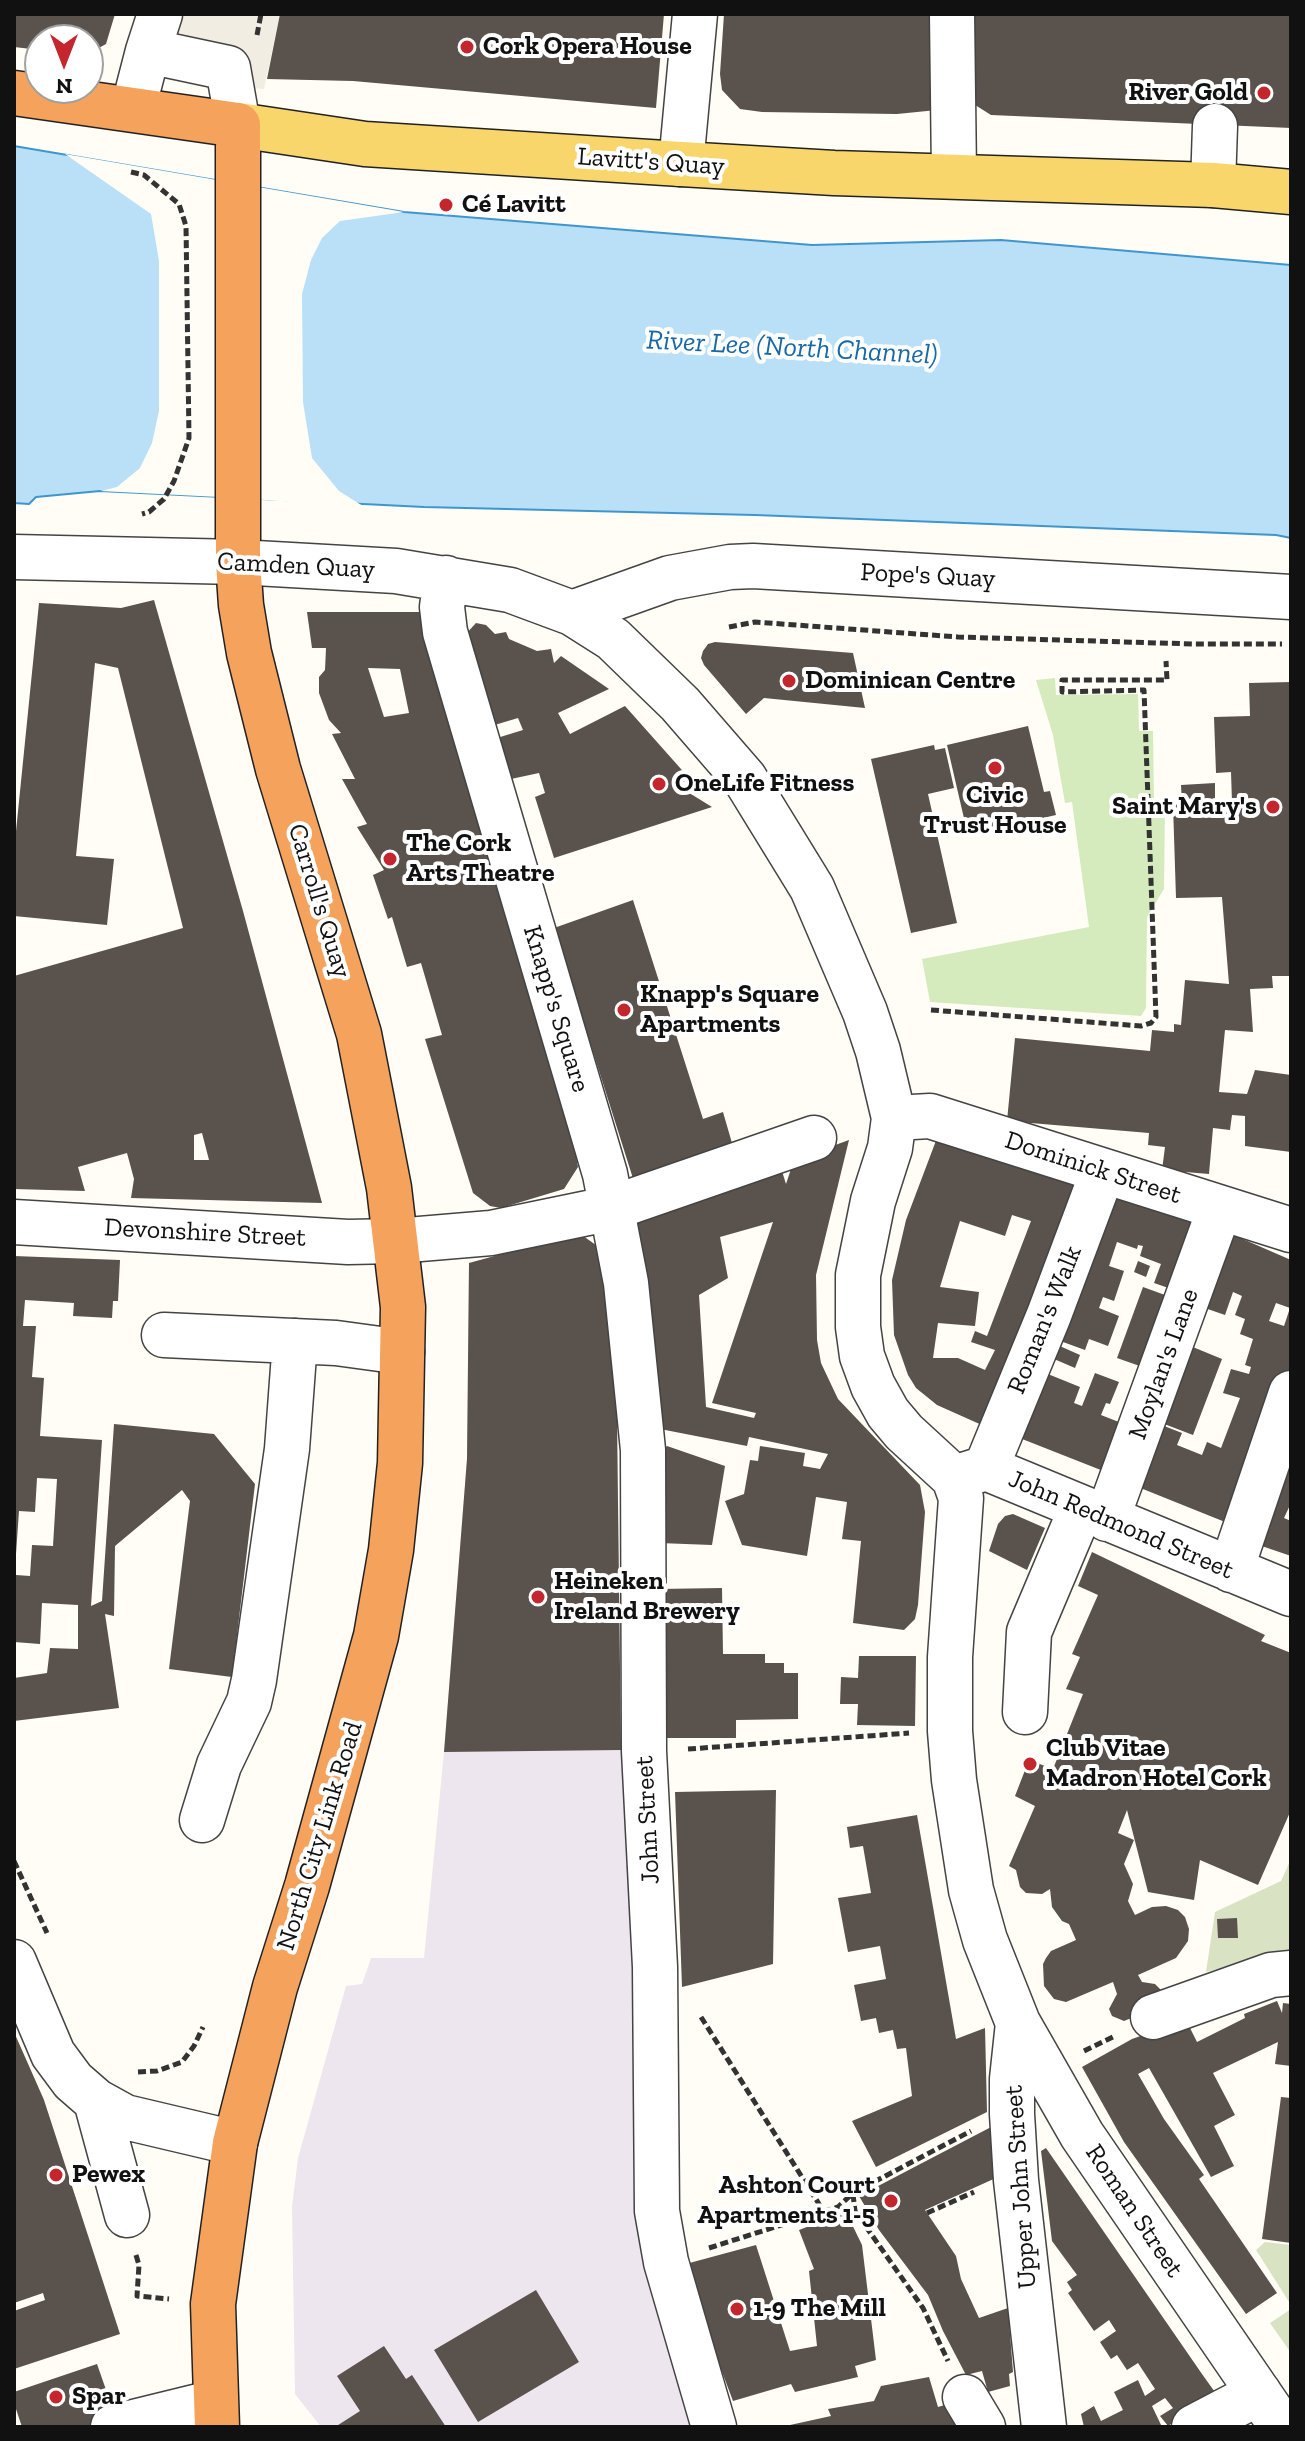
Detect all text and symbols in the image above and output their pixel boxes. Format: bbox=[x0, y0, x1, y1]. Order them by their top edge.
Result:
north arrow bbox=[24, 24, 104, 104]
place label: Cork Opera House bbox=[483, 31, 692, 63]
marker: Cork Opera House bbox=[458, 38, 476, 56]
text: N bbox=[56, 73, 72, 100]
place label: River Gold bbox=[1128, 77, 1248, 109]
marker: River Gold bbox=[1255, 84, 1273, 102]
street label: Lavitt's Quay bbox=[576, 141, 726, 183]
place label: Cé Lavitt bbox=[462, 189, 566, 221]
marker: Cé Lavitt bbox=[437, 196, 455, 214]
water label: River Lee (North Channel) bbox=[646, 324, 938, 372]
street label: Camden Quay bbox=[216, 546, 376, 586]
street label: Pope's Quay bbox=[860, 557, 996, 595]
place label: Dominican Centre bbox=[805, 665, 1015, 697]
marker: Dominican Centre bbox=[780, 672, 798, 690]
marker: Civic Trust House bbox=[986, 759, 1004, 777]
place label: OneLife Fitness bbox=[675, 768, 854, 800]
marker: OneLife Fitness bbox=[650, 775, 668, 793]
place label: Civic Trust House bbox=[923, 780, 1067, 842]
place label: Saint Mary's bbox=[1112, 791, 1257, 823]
marker: Saint Mary's bbox=[1264, 798, 1282, 816]
street label: Carroll's Quay bbox=[281, 820, 357, 982]
place label: The Cork Arts Theatre bbox=[406, 828, 555, 890]
marker: The Cork Arts Theatre bbox=[381, 850, 399, 868]
street label: Knapp's Square bbox=[516, 922, 596, 1096]
place label: Knapp's Square Apartments bbox=[640, 979, 819, 1040]
marker: Knapp's Square Apartments bbox=[615, 1001, 633, 1019]
street label: Dominick Street bbox=[1001, 1125, 1185, 1211]
street label: Devonshire Street bbox=[103, 1212, 307, 1254]
street label: Roman's Walk bbox=[1001, 1241, 1089, 1399]
street label: Moylan's Lane bbox=[1122, 1284, 1206, 1444]
street label: John Redmond Street bbox=[1004, 1463, 1238, 1587]
place label: Heineken Ireland Brewery bbox=[554, 1566, 740, 1628]
marker: Heineken Ireland Brewery bbox=[529, 1588, 547, 1606]
street label: North City Link Road bbox=[270, 1718, 370, 1954]
place label: Club Vitae Madron Hotel Cork bbox=[1046, 1733, 1267, 1794]
street label: John Street bbox=[629, 1755, 667, 1885]
marker: Club Vitae Madron Hotel Cork bbox=[1021, 1755, 1039, 1773]
street label: Upper John Street bbox=[998, 2084, 1044, 2290]
street label: Roman Street bbox=[1078, 2139, 1190, 2283]
place label: Pewex bbox=[72, 2159, 145, 2191]
marker: Pewex bbox=[47, 2166, 65, 2184]
place label: Ashton Court Apartments 1-5 bbox=[697, 2170, 875, 2232]
marker: Ashton Court Apartments 1-5 bbox=[882, 2192, 900, 2210]
place label: 1-9 The Mill bbox=[753, 2293, 886, 2325]
marker: 1-9 The Mill bbox=[728, 2300, 746, 2318]
place label: Spar bbox=[72, 2381, 126, 2413]
marker: Spar bbox=[47, 2388, 65, 2406]

